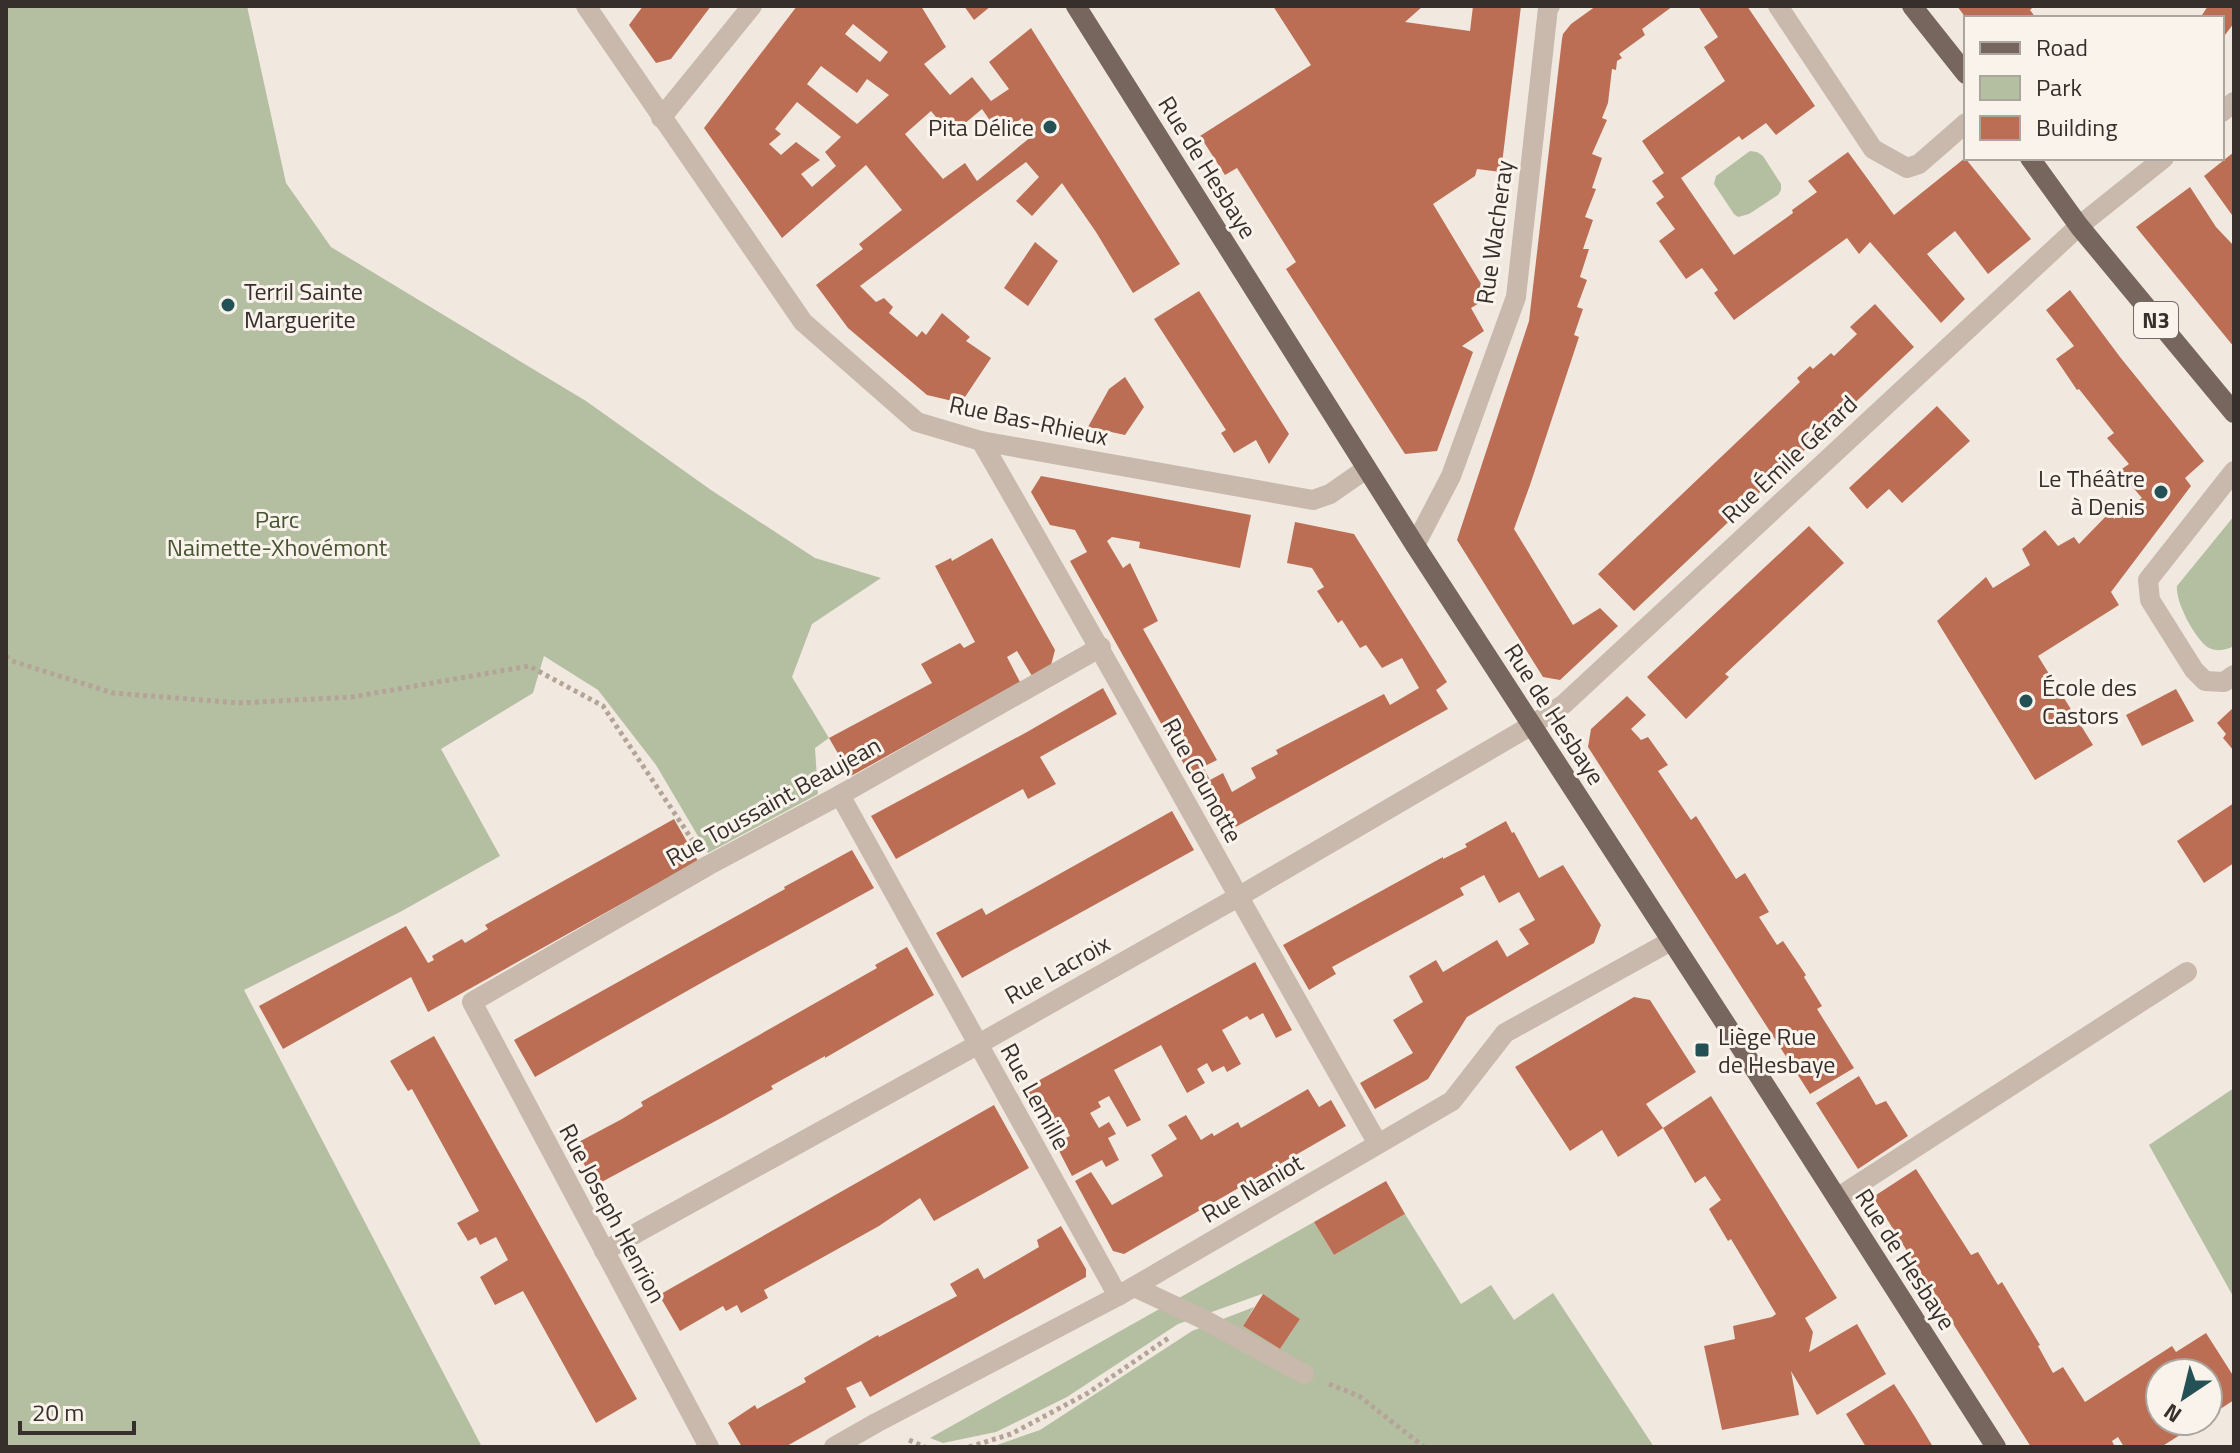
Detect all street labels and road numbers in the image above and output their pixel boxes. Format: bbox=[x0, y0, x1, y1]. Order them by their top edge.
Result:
street label: Rue de Hesbaye bbox=[1150, 89, 1266, 245]
street label: Rue Wacheray bbox=[1466, 157, 1522, 306]
road number: N3 bbox=[2134, 302, 2178, 338]
street label: Rue Bas-Rhieux bbox=[946, 386, 1112, 454]
street label: Rue Émile Gérard bbox=[1713, 386, 1865, 532]
street label: Rue de Hesbaye bbox=[1496, 636, 1614, 792]
street label: Rue Counotte bbox=[1154, 711, 1252, 849]
street label: Rue Toussaint Beaujean bbox=[659, 727, 887, 875]
street label: Rue Lacroix bbox=[998, 925, 1116, 1013]
street label: Rue Lemille bbox=[992, 1036, 1080, 1156]
street label: Rue Joseph Henrion bbox=[550, 1117, 676, 1309]
street label: Rue Naniot bbox=[1194, 1144, 1310, 1232]
street label: Rue de Hesbaye bbox=[1847, 1181, 1965, 1337]

